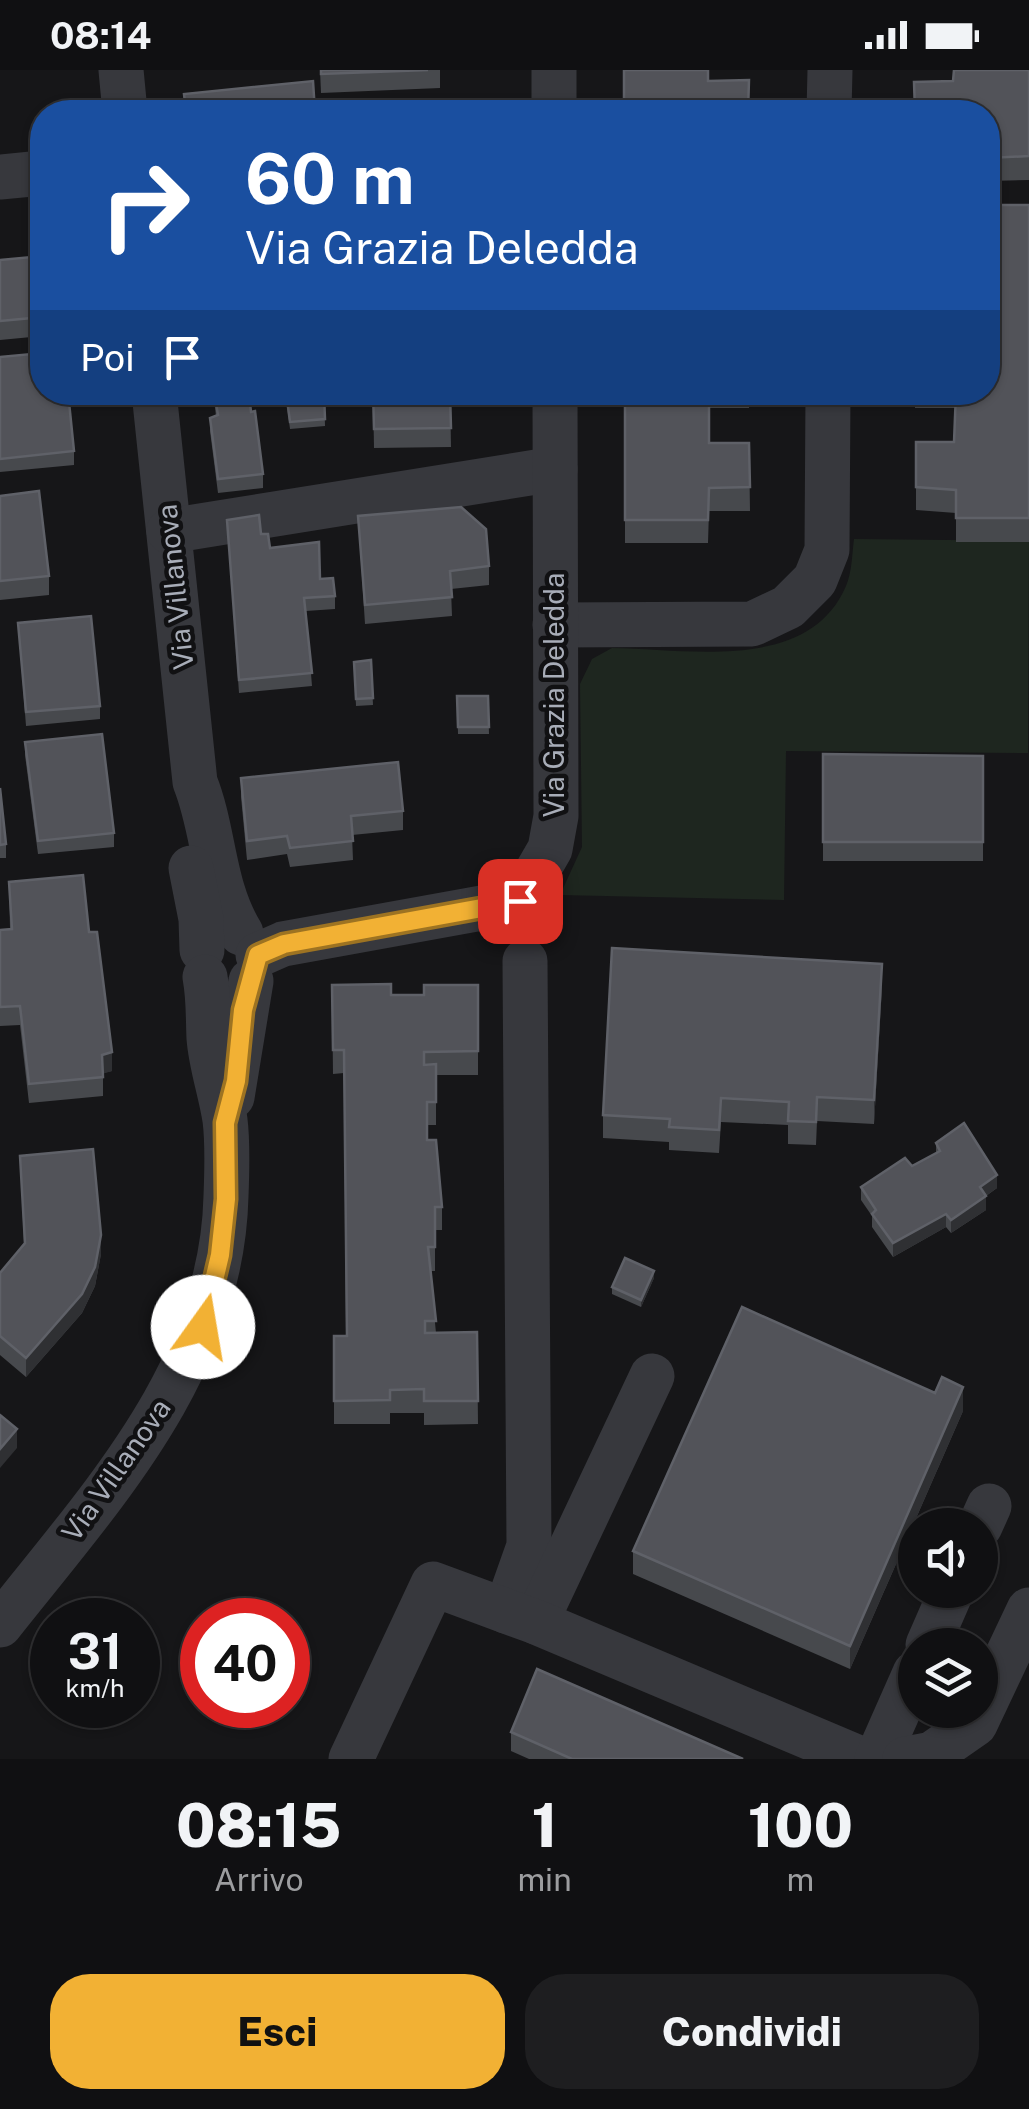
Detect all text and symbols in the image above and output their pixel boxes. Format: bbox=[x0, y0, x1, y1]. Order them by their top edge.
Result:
text: 08:14 bbox=[50, 13, 151, 58]
text: 60 m bbox=[245, 137, 415, 220]
icon: right bbox=[80, 140, 210, 270]
text: Via Grazia Deledda bbox=[245, 221, 639, 274]
icon: arrive bbox=[155, 330, 210, 385]
text: Poi bbox=[80, 335, 135, 380]
street label: Via Villanova bbox=[149, 503, 200, 671]
street label: Via Grazia Deledda bbox=[537, 573, 570, 817]
pin bbox=[478, 859, 563, 944]
icon: arrive bbox=[493, 874, 548, 929]
position arrow bbox=[151, 1275, 255, 1379]
street label: Via Villanova bbox=[54, 1392, 177, 1547]
map controls bbox=[898, 1508, 998, 1728]
button: sound bbox=[898, 1508, 998, 1608]
speed limit sign: 40 bbox=[180, 1598, 310, 1728]
text: 31 bbox=[68, 1621, 122, 1680]
button: layers bbox=[898, 1628, 998, 1728]
text: km/h bbox=[66, 1673, 124, 1703]
text: 08:15 bbox=[176, 1790, 341, 1861]
text: 1 bbox=[531, 1790, 558, 1861]
text: 100 bbox=[748, 1790, 853, 1861]
text: Arrivo bbox=[214, 1861, 304, 1898]
text: min bbox=[517, 1861, 572, 1898]
text: m bbox=[786, 1861, 814, 1898]
button: Esci bbox=[50, 1974, 505, 2089]
button: Condividi bbox=[525, 1974, 979, 2089]

